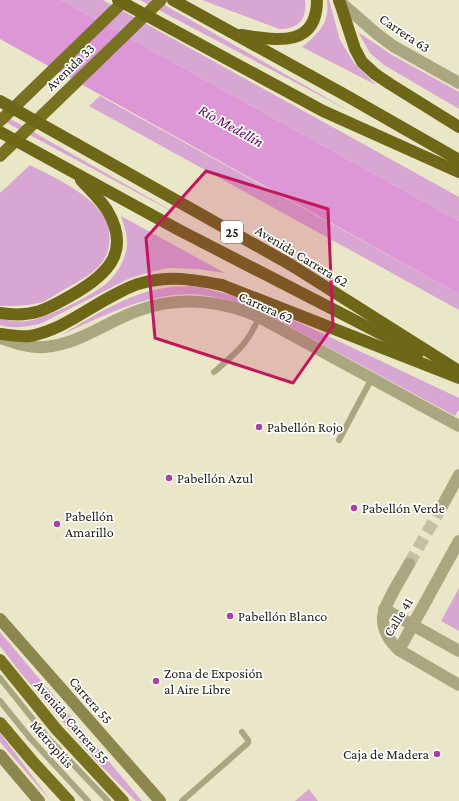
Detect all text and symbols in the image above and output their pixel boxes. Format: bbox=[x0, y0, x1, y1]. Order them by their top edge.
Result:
street label: Carrera 63 bbox=[377, 10, 433, 56]
street label: Avenida 33 bbox=[42, 40, 98, 94]
water label: Río Medellín bbox=[196, 102, 266, 150]
road number: 25 bbox=[221, 221, 243, 243]
street label: Avenida Carrera 62 bbox=[253, 222, 352, 290]
street label: Carrera 62 bbox=[236, 288, 296, 326]
place label: Pabellón Rojo bbox=[267, 419, 343, 436]
marker: Pabellón Rojo bbox=[254, 422, 264, 432]
place label: Pabellón Azul bbox=[177, 470, 253, 486]
marker: Pabellón Azul bbox=[164, 473, 174, 483]
place label: Pabellón Verde bbox=[362, 500, 445, 516]
marker: Pabellón Verde bbox=[349, 503, 359, 513]
place label: Pabellón Amarillo bbox=[65, 508, 114, 540]
marker: Pabellón Amarillo bbox=[52, 519, 62, 529]
street label: Calle 41 bbox=[380, 594, 416, 639]
place label: Pabellón Blanco bbox=[238, 608, 327, 624]
marker: Pabellón Blanco bbox=[225, 611, 235, 621]
place label: Zona de Exposión al Aire Libre bbox=[164, 665, 263, 697]
street label: Carrera 55 bbox=[66, 673, 116, 727]
marker: Zona de Exposión al Aire Libre bbox=[151, 676, 161, 686]
street label: Avenida Carrera 55 bbox=[31, 677, 113, 767]
street label: Metroplús bbox=[27, 717, 77, 771]
place label: Caja de Madera bbox=[343, 746, 430, 763]
marker: Caja de Madera bbox=[432, 749, 442, 759]

